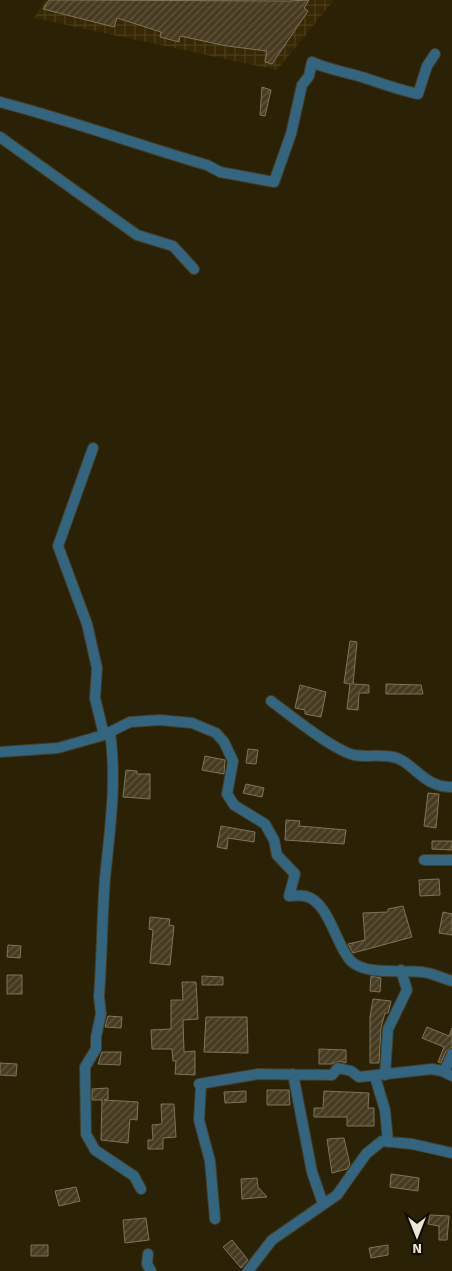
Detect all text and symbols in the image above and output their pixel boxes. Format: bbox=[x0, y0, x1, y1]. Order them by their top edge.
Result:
north arrow bbox=[392, 1211, 442, 1261]
text: N bbox=[412, 1240, 422, 1257]

